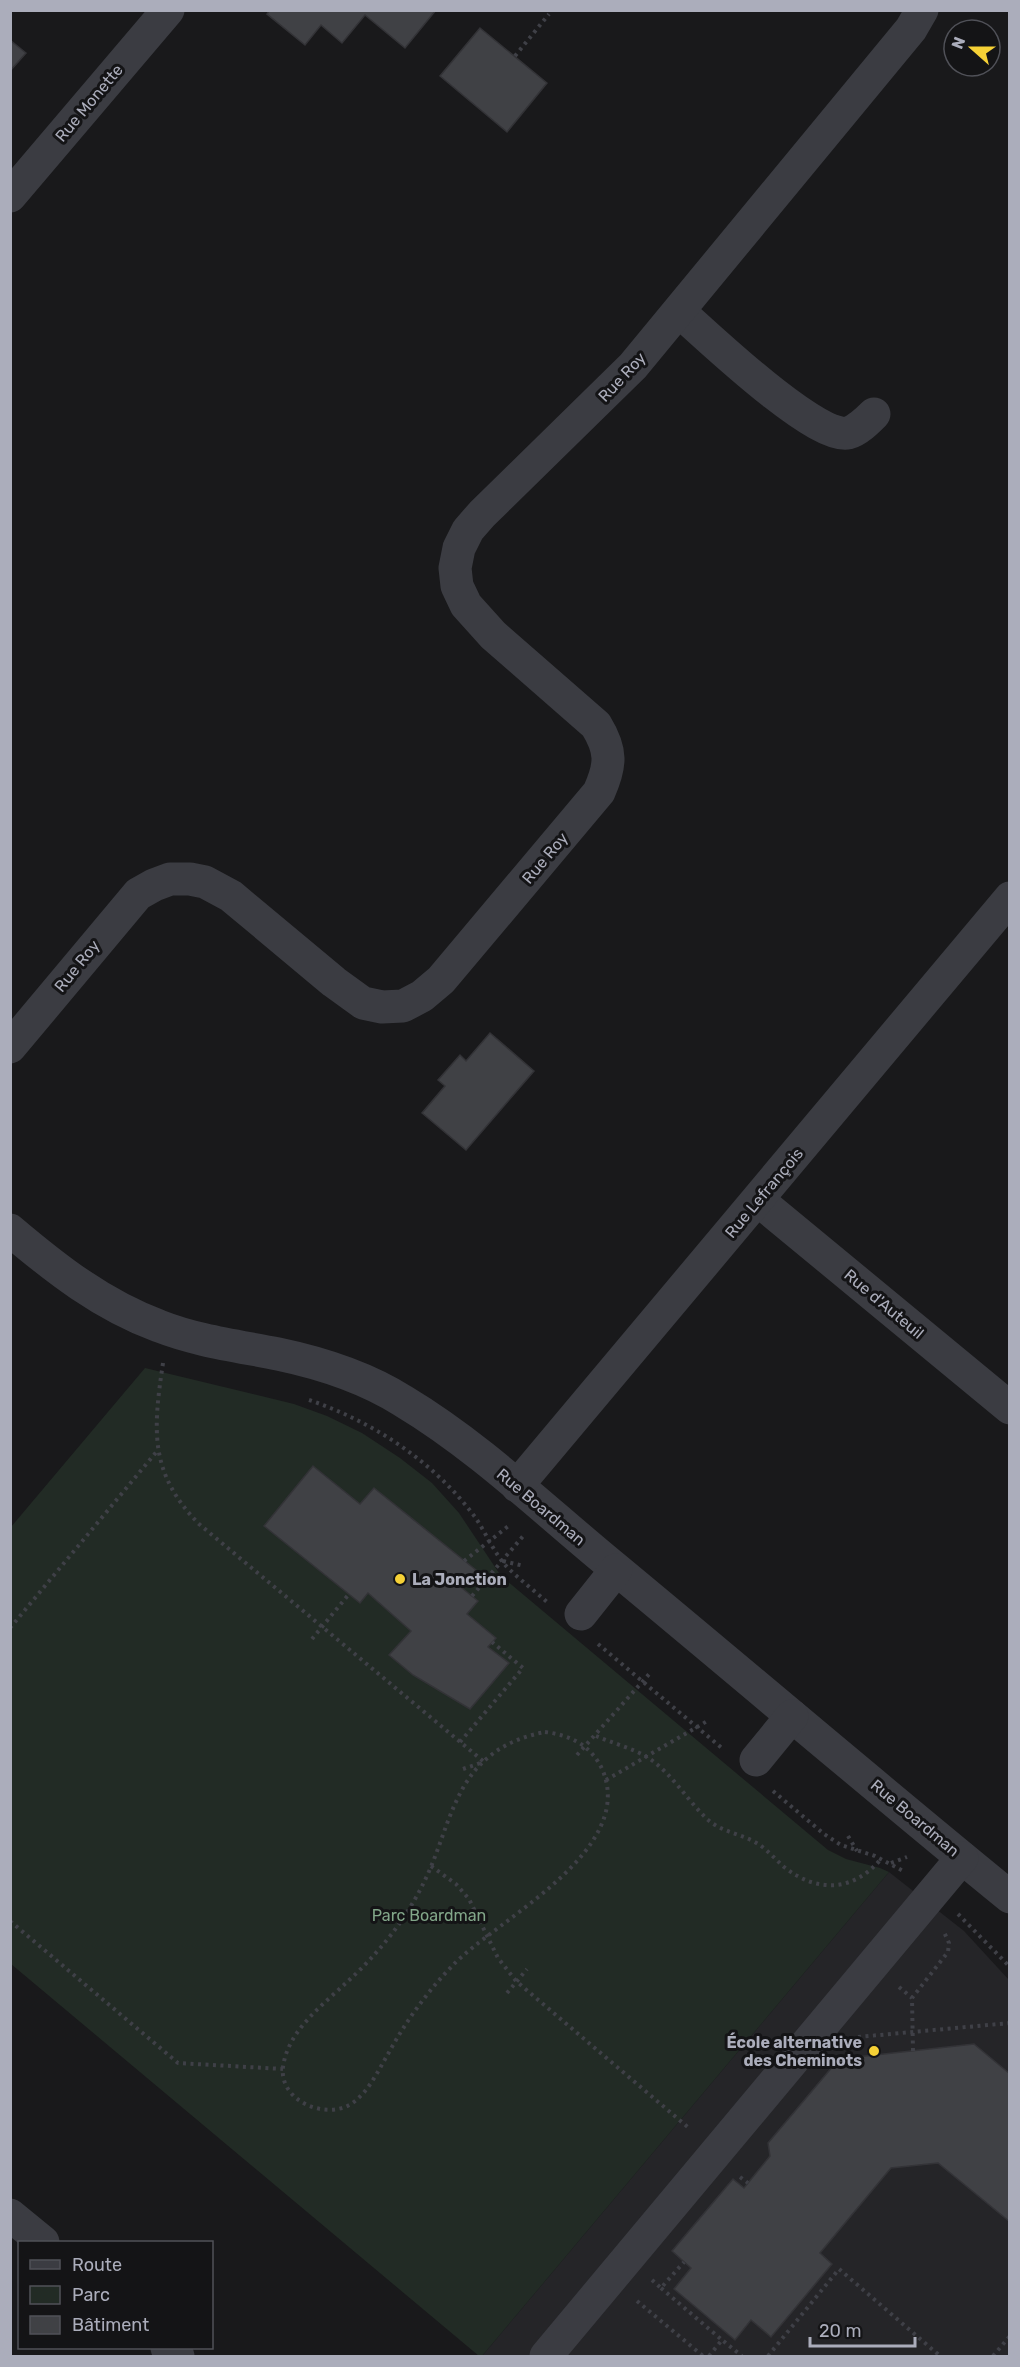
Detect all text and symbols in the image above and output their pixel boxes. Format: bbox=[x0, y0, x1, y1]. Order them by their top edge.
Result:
north arrow bbox=[942, 18, 1002, 78]
text: N bbox=[948, 34, 969, 52]
street label: Rue Monette bbox=[51, 60, 127, 145]
street label: Rue Roy bbox=[594, 348, 650, 406]
street label: Rue Roy bbox=[518, 828, 572, 888]
street label: Rue Roy bbox=[50, 936, 104, 996]
street label: Rue Lefrançois bbox=[721, 1144, 807, 1242]
street label: Rue d'Auteuil bbox=[840, 1265, 928, 1343]
street label: Rue Boardman bbox=[493, 1464, 589, 1550]
place label: La Jonction bbox=[412, 1570, 507, 1589]
marker: La Jonction bbox=[393, 1572, 407, 1586]
street label: Rue Boardman bbox=[867, 1775, 963, 1861]
park label: Parc Boardman bbox=[372, 1906, 486, 1925]
place label: École alternative des Cheminots bbox=[726, 2032, 862, 2070]
marker: École alternative des Cheminots bbox=[867, 2044, 881, 2058]
legend bbox=[18, 2241, 213, 2349]
text: Route bbox=[72, 2254, 122, 2276]
text: Parc bbox=[72, 2284, 110, 2306]
scale bar bbox=[810, 2310, 915, 2348]
text: Bâtiment bbox=[72, 2314, 149, 2336]
text: 20 m bbox=[819, 2320, 861, 2342]

